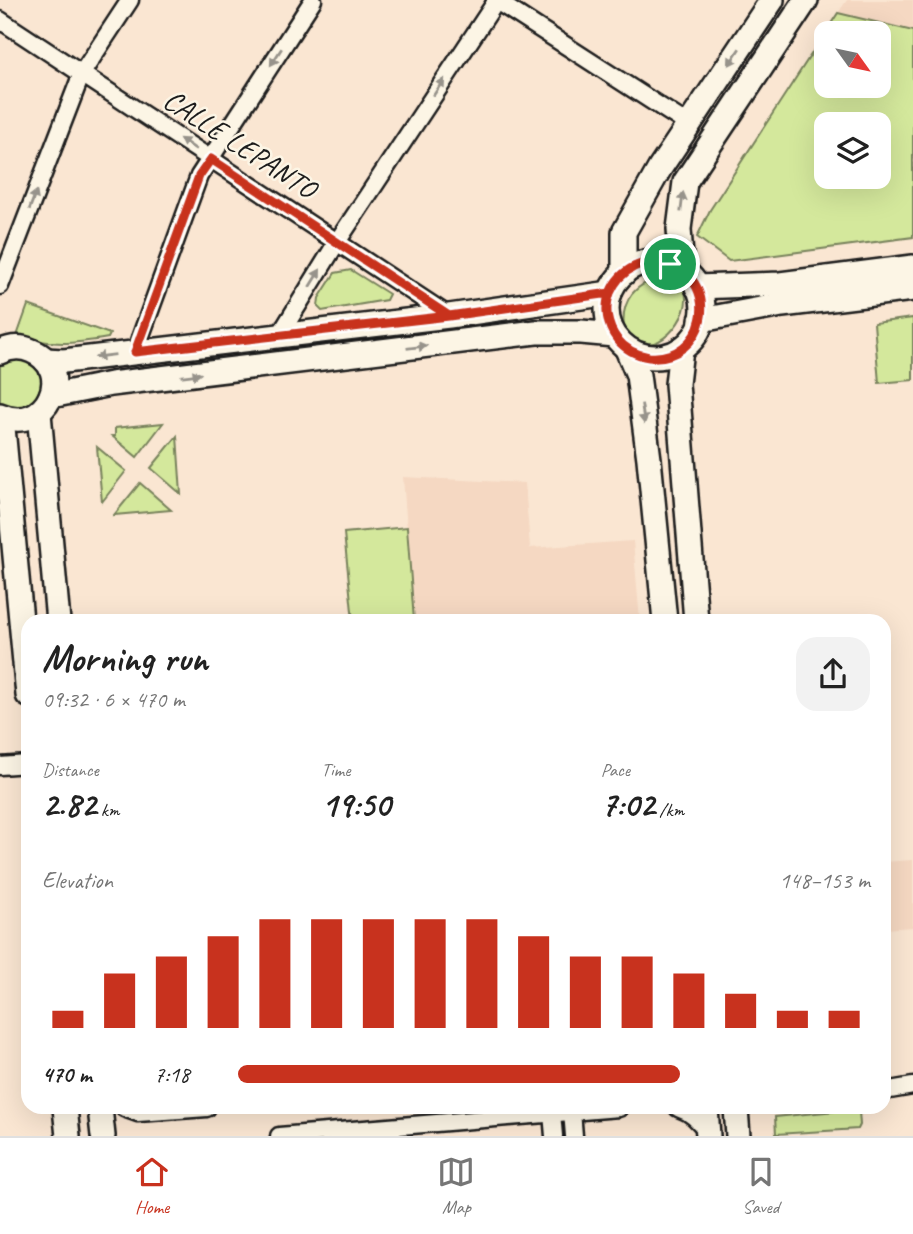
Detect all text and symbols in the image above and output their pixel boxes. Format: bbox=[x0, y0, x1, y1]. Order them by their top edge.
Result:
north arrow bbox=[814, 21, 891, 98]
map controls bbox=[814, 21, 891, 189]
one-way arrow bbox=[728, 47, 741, 67]
one-way arrow bbox=[269, 48, 282, 67]
one-way arrow bbox=[432, 78, 445, 97]
street label: CALLE LEPANTO bbox=[156, 80, 326, 209]
button: layers bbox=[814, 112, 891, 189]
one-way arrow bbox=[178, 137, 197, 150]
one-way arrow bbox=[28, 189, 39, 210]
one-way arrow bbox=[677, 191, 688, 213]
pin bbox=[640, 234, 700, 294]
icon: arrive bbox=[651, 245, 689, 283]
one-way arrow bbox=[308, 268, 321, 288]
one-way arrow bbox=[406, 341, 428, 352]
one-way arrow bbox=[94, 350, 116, 361]
one-way arrow bbox=[181, 369, 203, 380]
one-way arrow bbox=[638, 404, 649, 426]
text: Morning run bbox=[42, 635, 208, 682]
button: share bbox=[796, 637, 870, 711]
text: 09:32 · 6 × 470 m bbox=[42, 685, 185, 714]
text: Distance bbox=[42, 758, 99, 782]
text: Time bbox=[321, 758, 350, 782]
text: Pace bbox=[601, 758, 630, 782]
text: 2.82 bbox=[42, 782, 96, 827]
text: 19:50 bbox=[321, 782, 390, 827]
text: 7:02 bbox=[601, 782, 655, 827]
text: km bbox=[96, 798, 119, 822]
text: /km bbox=[655, 798, 684, 822]
text: Elevation bbox=[42, 866, 113, 895]
text: 148–153 m bbox=[779, 866, 870, 895]
text: 470 m bbox=[42, 1060, 92, 1089]
text: 7:18 bbox=[154, 1060, 190, 1089]
tab: Home bbox=[133, 1153, 171, 1219]
tab: Map bbox=[437, 1153, 475, 1219]
tab: Saved bbox=[742, 1153, 780, 1219]

